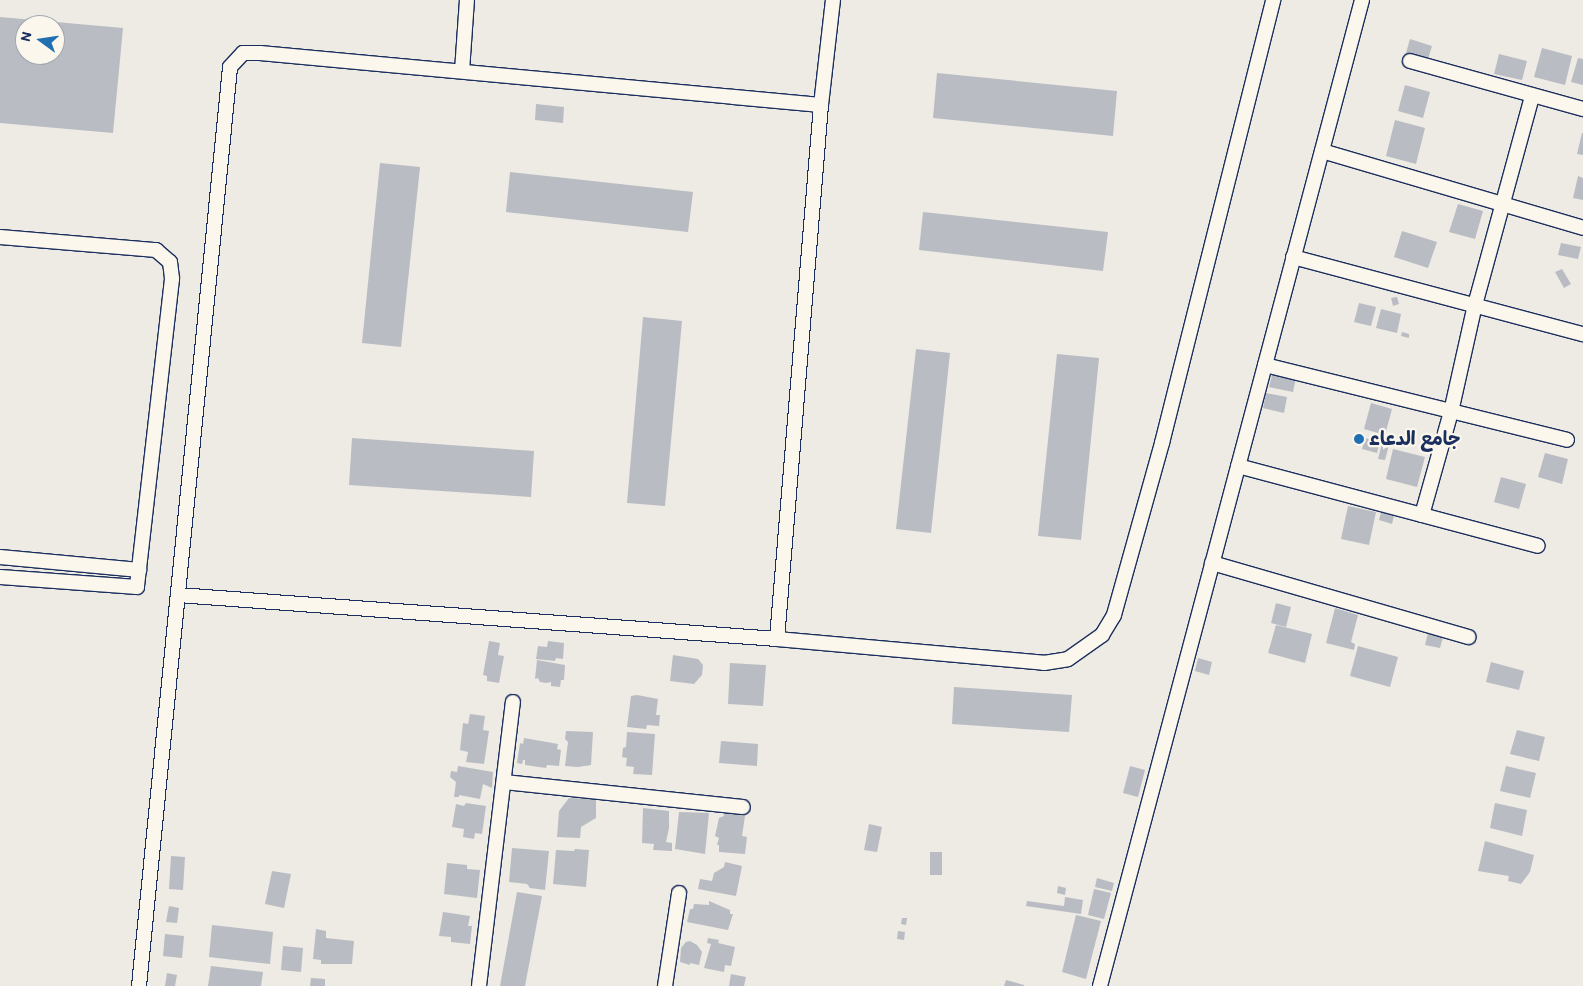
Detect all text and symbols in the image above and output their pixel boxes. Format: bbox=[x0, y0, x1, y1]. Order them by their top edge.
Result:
north arrow bbox=[15, 15, 65, 65]
text: N bbox=[17, 30, 35, 43]
place label: جامع الدعاء bbox=[1369, 428, 1461, 450]
marker: جامع الدعاء bbox=[1353, 433, 1365, 445]

